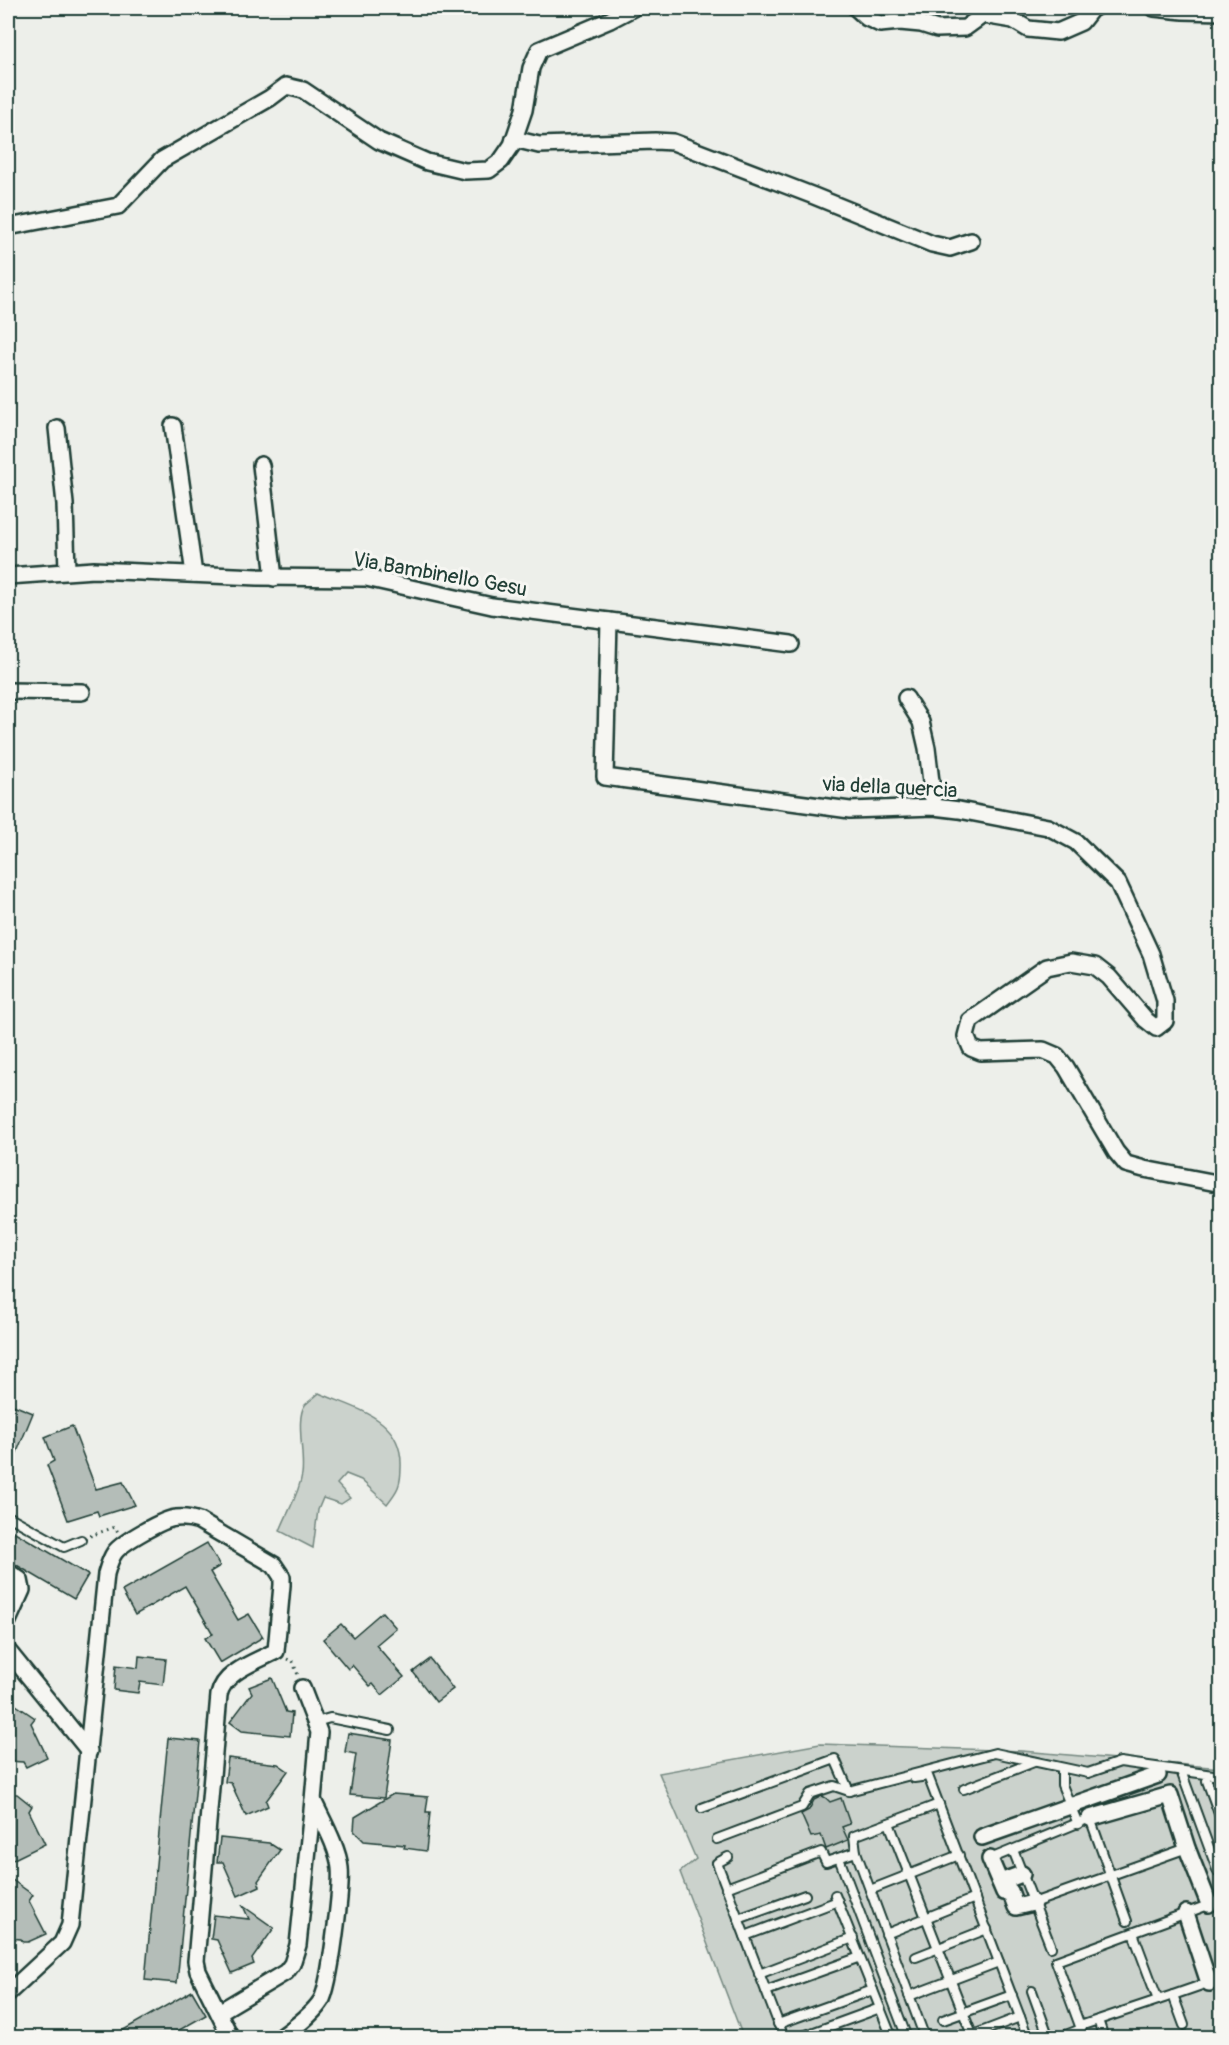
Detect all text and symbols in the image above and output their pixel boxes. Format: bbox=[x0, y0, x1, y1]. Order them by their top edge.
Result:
street label: Via Bambinello Gesu bbox=[351, 546, 529, 603]
street label: via della quercia bbox=[821, 770, 958, 805]

